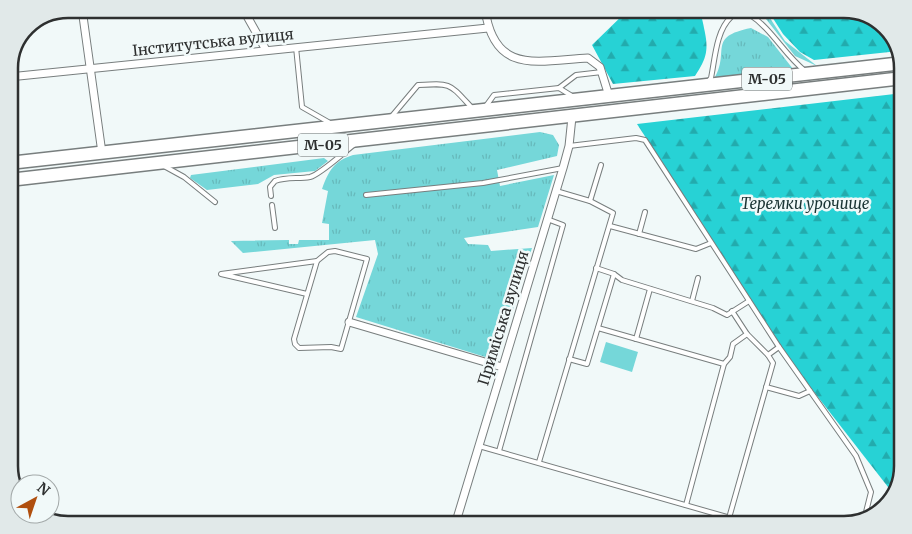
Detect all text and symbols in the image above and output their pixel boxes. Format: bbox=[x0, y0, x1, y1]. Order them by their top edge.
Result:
street label: Інститутська вулиця bbox=[131, 24, 295, 60]
road number: М-05 bbox=[742, 68, 792, 90]
road number: М-05 bbox=[298, 134, 348, 156]
park label: Теремки урочище bbox=[741, 194, 870, 213]
street label: Приміська вулиця bbox=[473, 248, 533, 388]
north arrow bbox=[10, 474, 60, 524]
text: N bbox=[33, 479, 53, 499]

